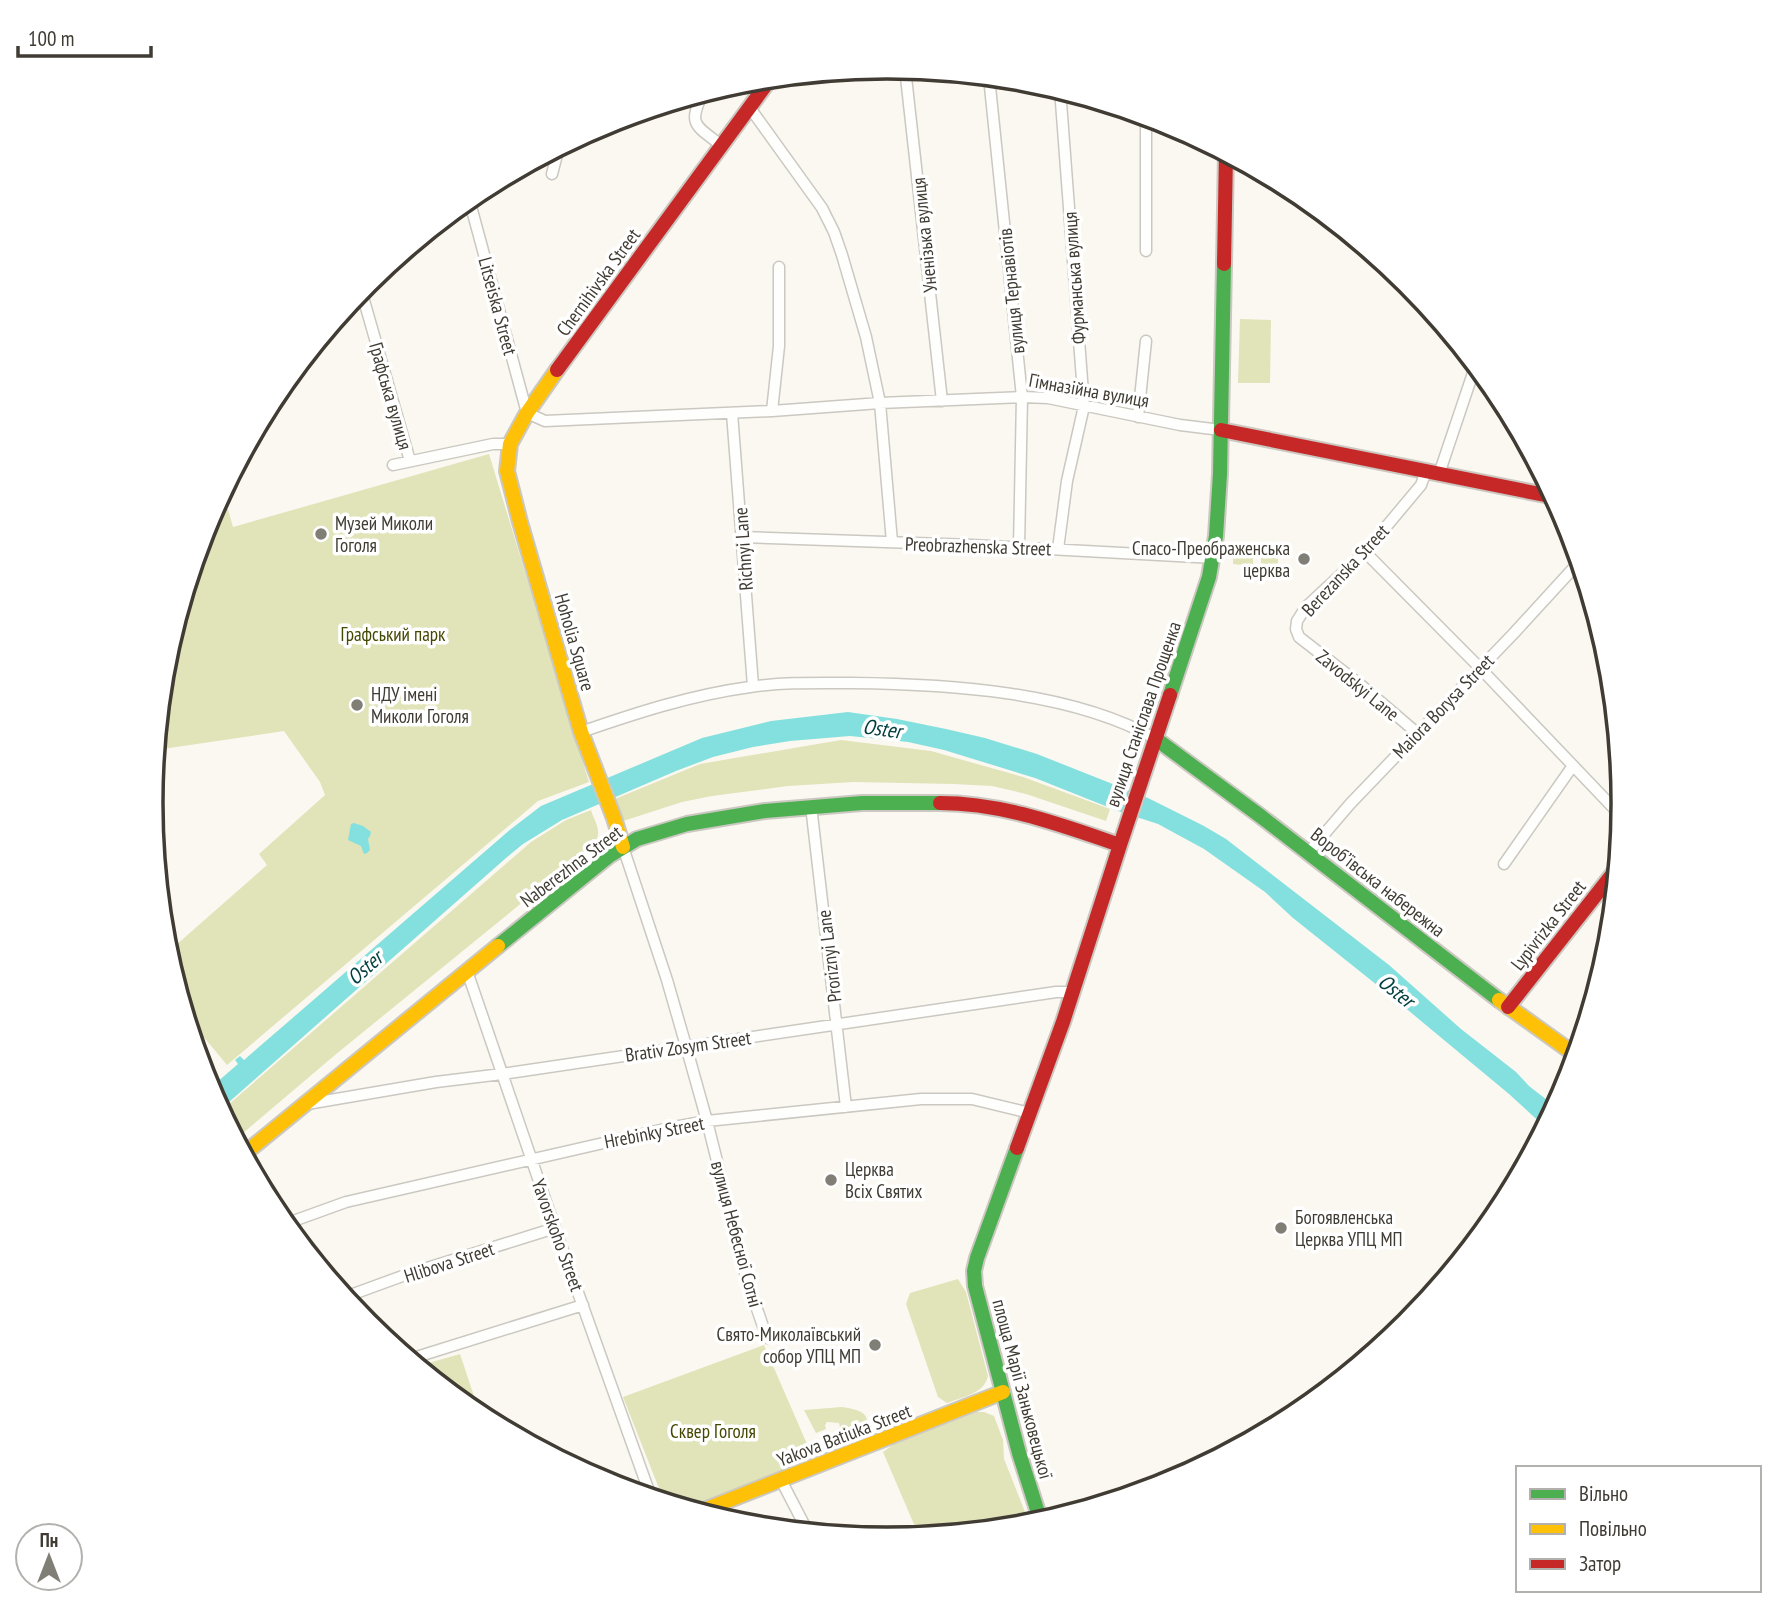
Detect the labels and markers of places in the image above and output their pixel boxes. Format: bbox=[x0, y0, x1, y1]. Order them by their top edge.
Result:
place label: Музей Миколи Гоголя bbox=[335, 511, 433, 557]
marker: Музей Миколи Гоголя bbox=[313, 526, 329, 542]
place label: Спасо-Преображенська церква bbox=[1132, 536, 1290, 582]
marker: Спасо-Преображенська церква bbox=[1296, 551, 1312, 567]
place label: НДУ імені Миколи Гоголя bbox=[371, 682, 469, 728]
marker: НДУ імені Миколи Гоголя bbox=[349, 697, 365, 713]
place label: Церква Всіх Святих bbox=[845, 1157, 922, 1203]
marker: Церква Всіх Святих bbox=[823, 1172, 839, 1188]
place label: Богоявленська Церква УПЦ МП bbox=[1295, 1205, 1403, 1251]
marker: Богоявленська Церква УПЦ МП bbox=[1273, 1220, 1289, 1236]
place label: Свято-Миколаївський собор УПЦ МП bbox=[717, 1322, 861, 1368]
marker: Свято-Миколаївський собор УПЦ МП bbox=[867, 1337, 883, 1353]

